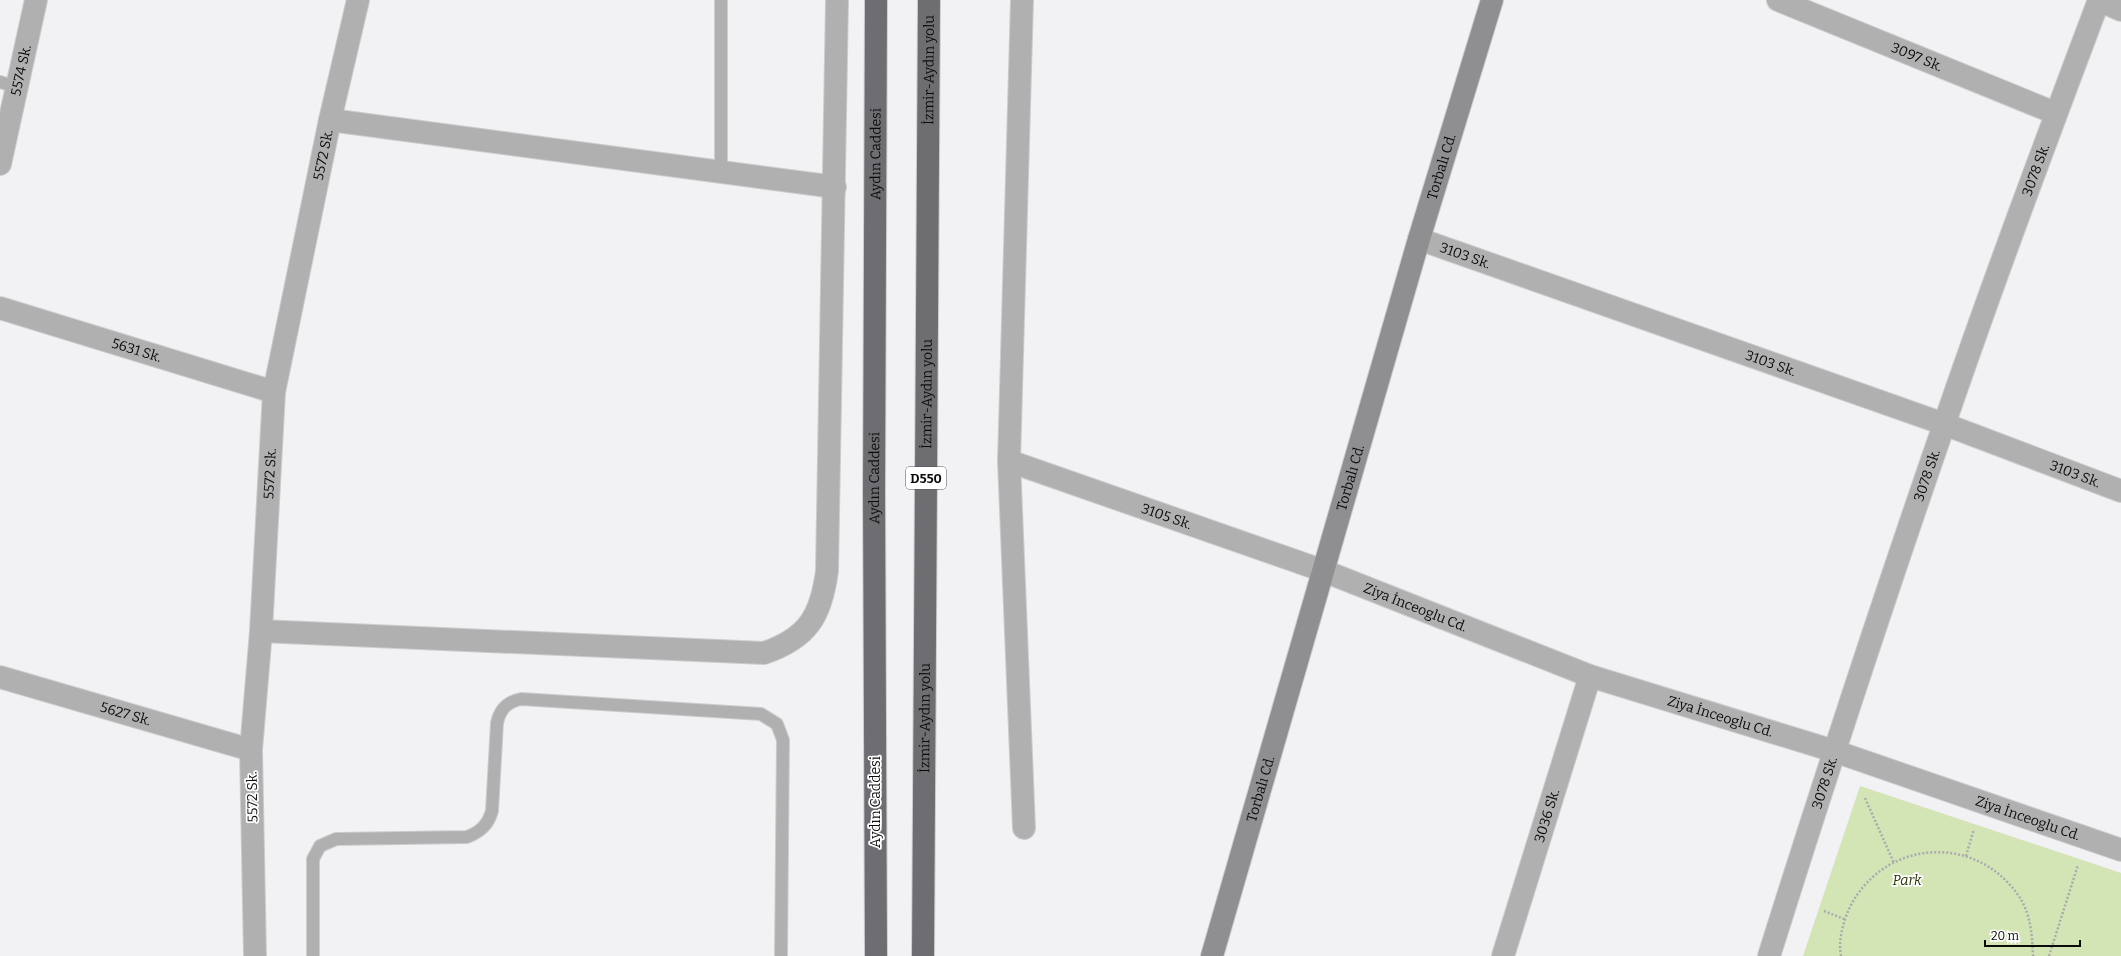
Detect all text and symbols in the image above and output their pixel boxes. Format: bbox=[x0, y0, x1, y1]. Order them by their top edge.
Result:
street label: İzmir-Aydın yolu bbox=[920, 15, 938, 125]
street label: 3097 Sk. bbox=[1888, 39, 1945, 75]
street label: 5574 Sk. bbox=[7, 43, 35, 98]
street label: Aydın Caddesi bbox=[867, 108, 885, 200]
street label: 5572 Sk. bbox=[310, 128, 337, 182]
street label: Torbalı Cd. bbox=[1423, 132, 1460, 202]
street label: 3078 Sk. bbox=[2018, 142, 2053, 199]
street label: 3103 Sk. bbox=[1437, 239, 1493, 273]
street label: 5631 Sk. bbox=[110, 335, 164, 366]
street label: İzmir-Aydın yolu bbox=[918, 339, 936, 449]
street label: 3103 Sk. bbox=[1743, 347, 1798, 380]
street label: Aydın Caddesi bbox=[866, 432, 883, 524]
street label: Torbalı Cd. bbox=[1333, 442, 1368, 513]
street label: 3078 Sk. bbox=[1910, 447, 1944, 504]
street label: 5572 Sk. bbox=[260, 448, 280, 500]
street label: 3103 Sk. bbox=[2047, 457, 2103, 491]
road number: D550 bbox=[906, 467, 946, 489]
street label: 3105 Sk. bbox=[1139, 500, 1194, 533]
street label: Ziya İnceoglu Cd. bbox=[1361, 580, 1469, 636]
street label: İzmir-Aydın yolu bbox=[916, 663, 934, 773]
street label: Ziya İnceoglu Cd. bbox=[1665, 692, 1775, 741]
street label: 5627 Sk. bbox=[98, 699, 153, 730]
street label: Torbalı Cd. bbox=[1243, 754, 1278, 824]
street label: 3078 Sk. bbox=[1808, 754, 1841, 811]
street label: Aydın Caddesi bbox=[867, 756, 884, 848]
street label: 5572 Sk. bbox=[244, 771, 261, 823]
street label: 3036 Sk. bbox=[1531, 787, 1563, 845]
street label: Ziya İnceoglu Cd. bbox=[1973, 792, 2082, 844]
park label: Park bbox=[1892, 872, 1922, 889]
scale bar bbox=[1985, 922, 2080, 948]
text: 20 m bbox=[1991, 929, 2020, 943]

